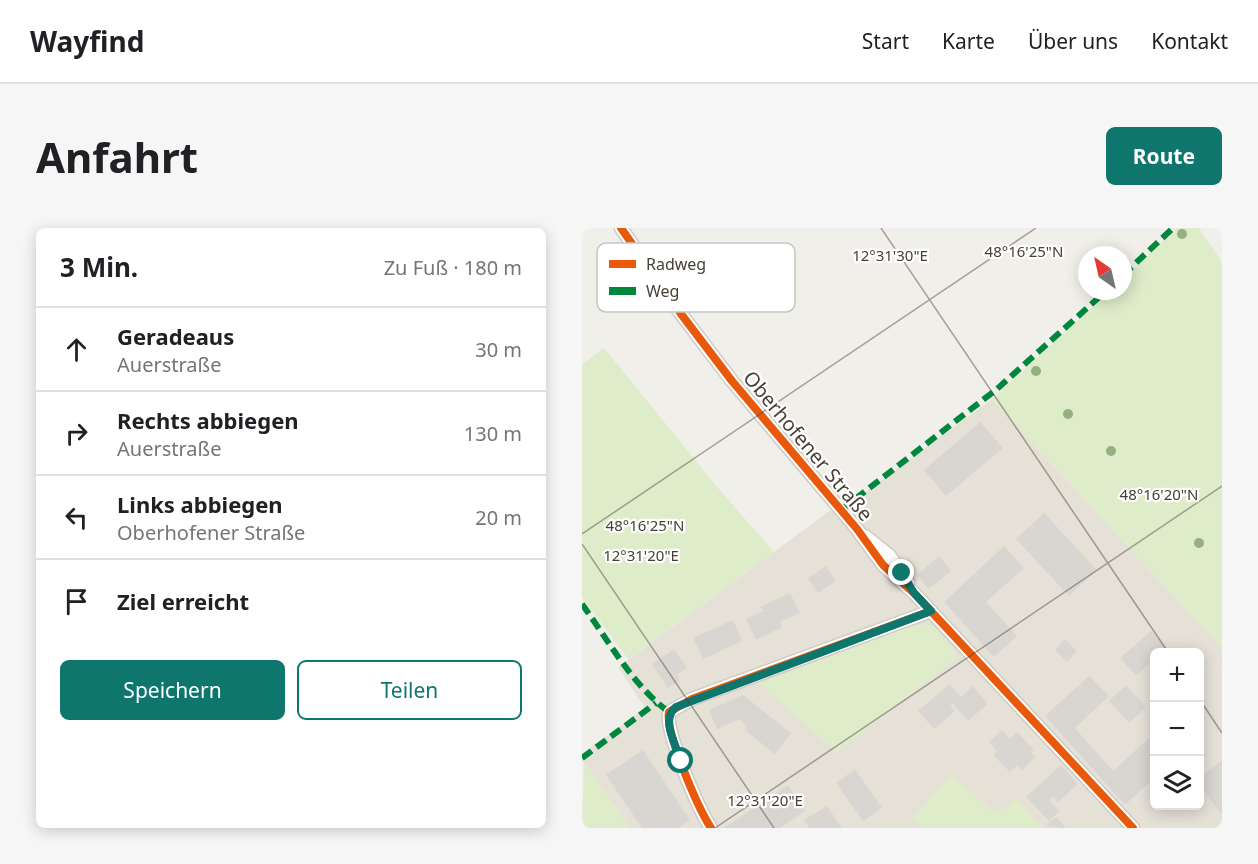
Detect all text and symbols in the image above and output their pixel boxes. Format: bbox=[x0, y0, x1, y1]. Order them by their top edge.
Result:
text: Wayfind bbox=[30, 22, 144, 60]
text: Start bbox=[862, 27, 909, 55]
text: Karte bbox=[942, 27, 995, 55]
text: Über uns bbox=[1028, 27, 1118, 55]
text: Kontakt bbox=[1151, 27, 1228, 55]
button: Route bbox=[1106, 127, 1222, 185]
text: Anfahrt bbox=[36, 128, 198, 185]
text: 48°16'25"N bbox=[985, 241, 1063, 261]
legend bbox=[597, 243, 795, 312]
text: 12°31'30"E bbox=[852, 245, 928, 265]
north arrow bbox=[1078, 246, 1132, 300]
text: 3 Min. bbox=[60, 249, 138, 285]
text: Radweg bbox=[646, 253, 706, 275]
text: Zu Fuß · 180 m bbox=[384, 254, 522, 281]
text: Weg bbox=[646, 280, 679, 302]
text: Geradeaus bbox=[117, 321, 234, 351]
icon: ahead bbox=[60, 333, 93, 366]
text: 30 m bbox=[475, 336, 522, 363]
text: Auerstraße bbox=[117, 351, 221, 378]
street label: Oberhofener Straße bbox=[737, 365, 879, 527]
text: Rechts abbiegen bbox=[117, 405, 299, 435]
icon: right bbox=[60, 417, 93, 450]
text: 130 m bbox=[464, 420, 522, 447]
text: Auerstraße bbox=[117, 435, 221, 462]
text: 48°16'20"N bbox=[1120, 484, 1198, 504]
text: Links abbiegen bbox=[117, 489, 283, 519]
icon: left bbox=[60, 501, 93, 534]
text: 20 m bbox=[475, 504, 522, 531]
text: 48°16'25"N bbox=[606, 515, 684, 535]
text: Oberhofener Straße bbox=[117, 519, 305, 546]
text: 12°31'20"E bbox=[603, 545, 679, 565]
route end bbox=[888, 559, 914, 585]
icon: arrive bbox=[60, 585, 93, 618]
text: Ziel erreicht bbox=[117, 586, 249, 616]
map controls bbox=[1150, 648, 1204, 810]
button: + bbox=[1150, 648, 1204, 702]
button: Speichern bbox=[60, 660, 285, 720]
button: Teilen bbox=[297, 660, 522, 720]
button: − bbox=[1150, 702, 1204, 756]
route start bbox=[667, 747, 693, 773]
button: layers bbox=[1150, 756, 1204, 810]
text: 12°31'20"E bbox=[727, 790, 803, 810]

